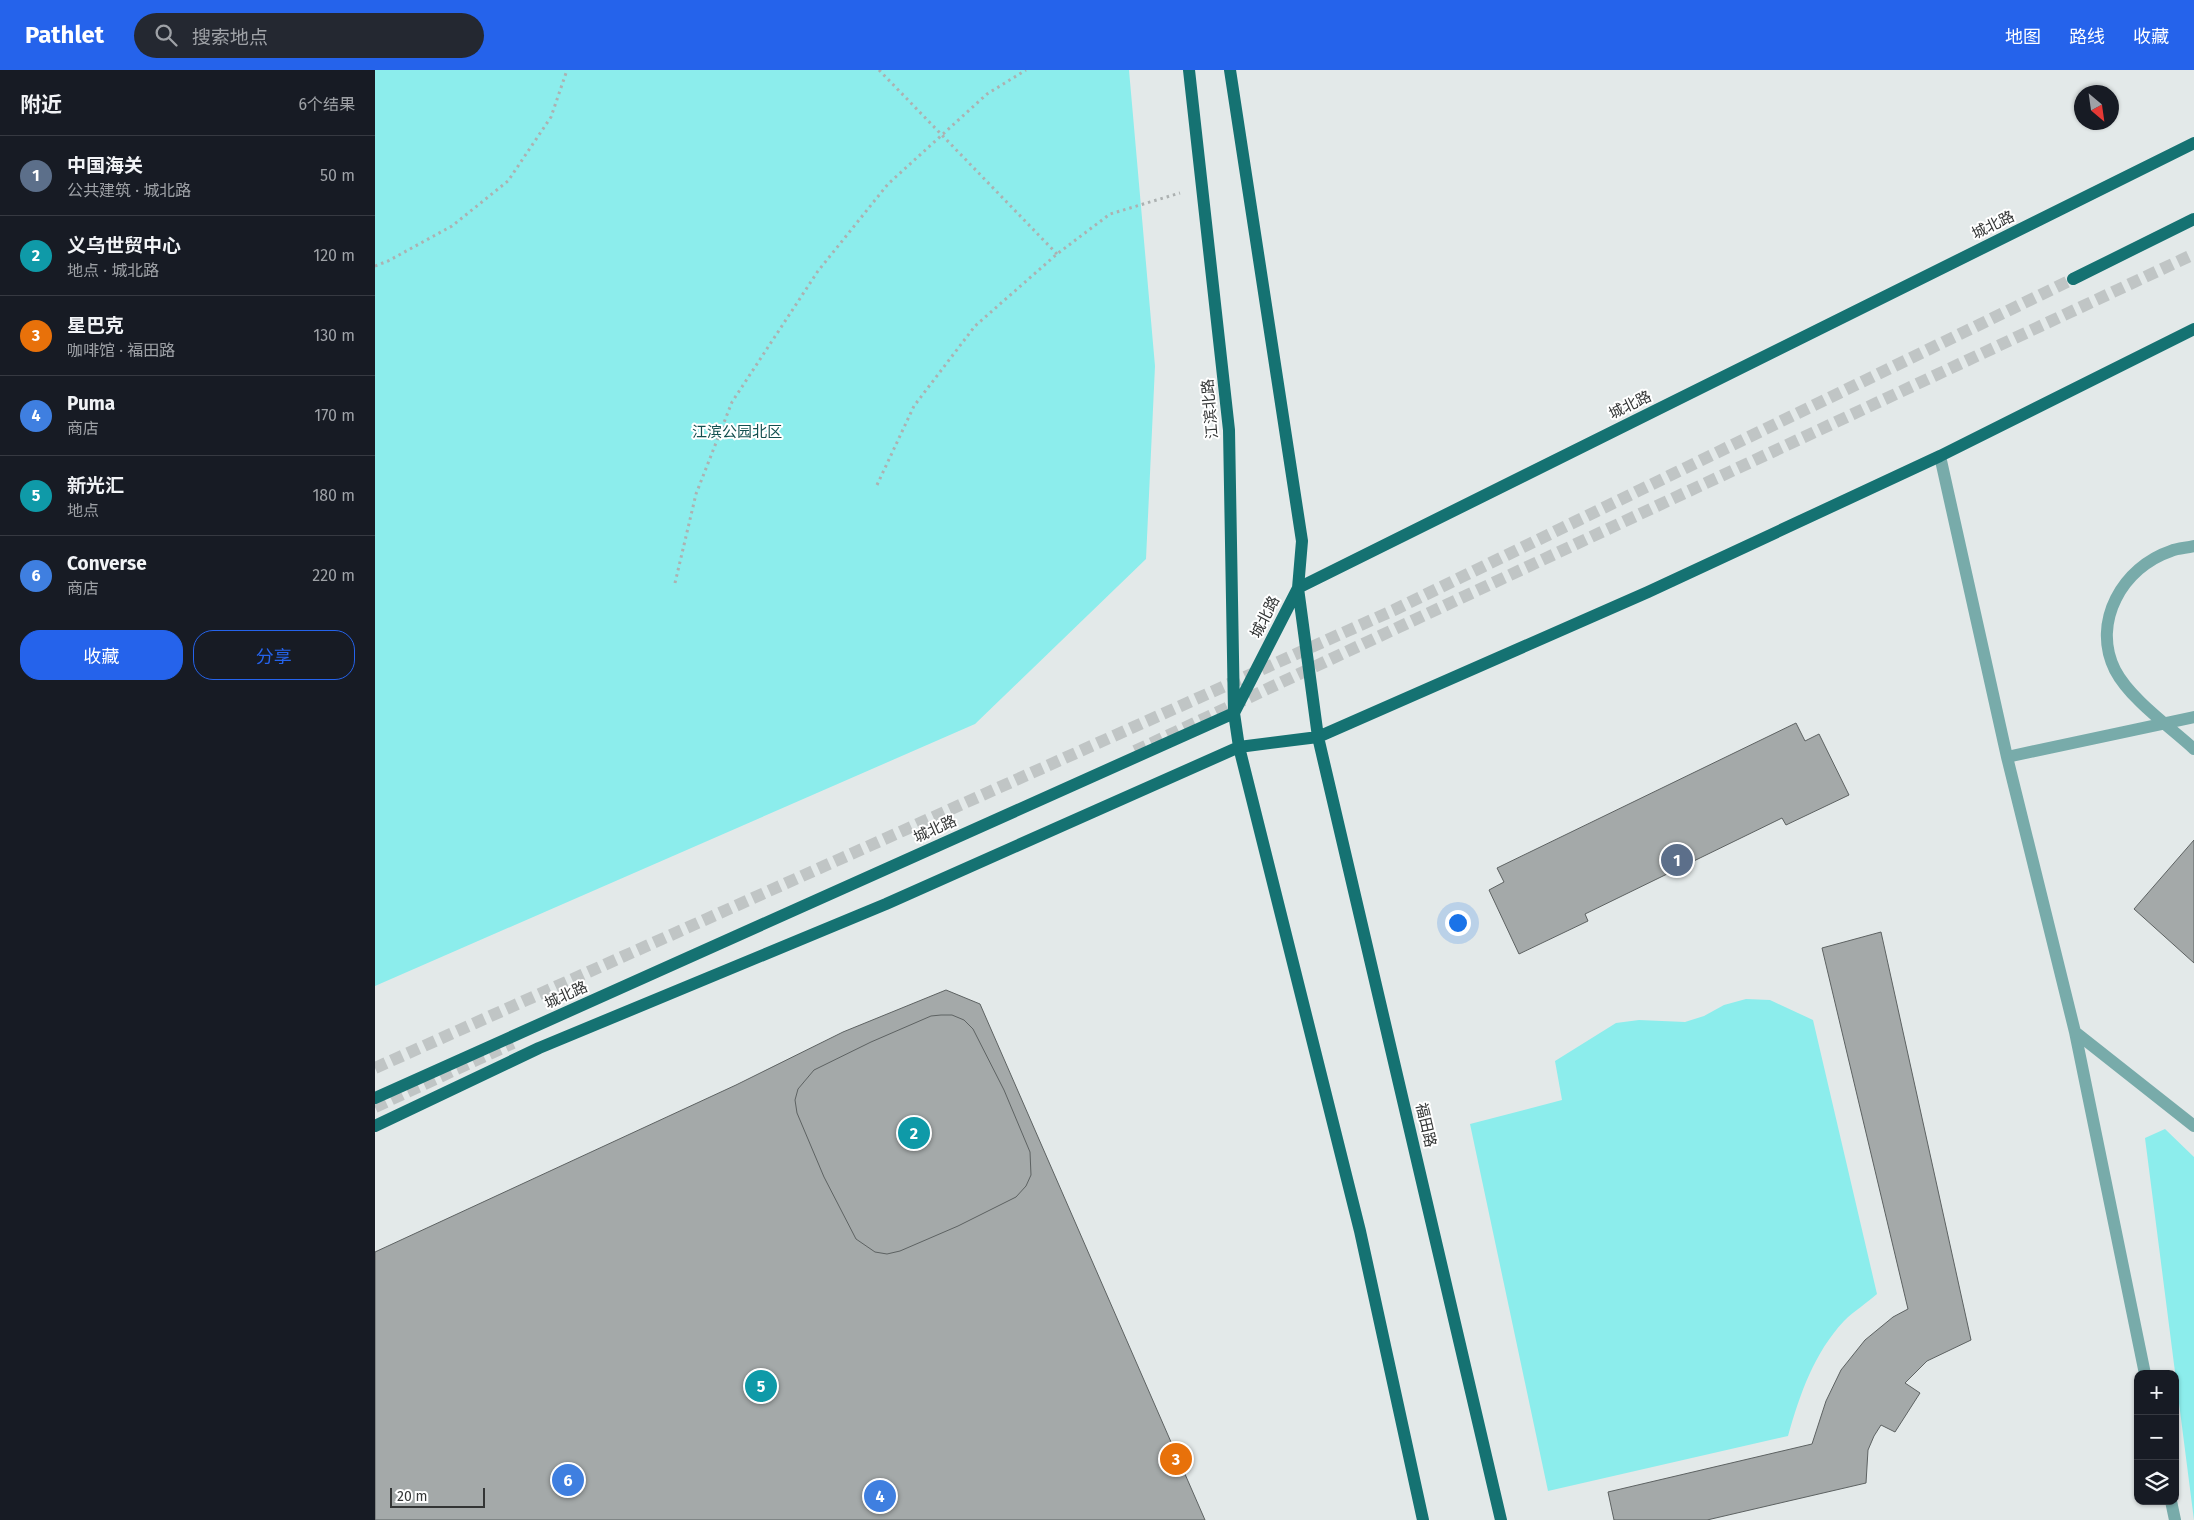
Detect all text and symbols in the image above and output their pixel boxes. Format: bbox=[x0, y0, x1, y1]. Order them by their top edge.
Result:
search box bbox=[134, 13, 484, 58]
text: Pathlet bbox=[25, 21, 104, 49]
icon: search bbox=[152, 21, 180, 49]
text: 搜索地点 bbox=[192, 26, 268, 49]
text: 地图 bbox=[2005, 26, 2041, 48]
text: 路线 bbox=[2069, 26, 2105, 48]
text: 收藏 bbox=[2133, 26, 2169, 48]
north arrow bbox=[2074, 85, 2119, 130]
text: 附近 bbox=[20, 92, 62, 118]
text: 6个结果 bbox=[298, 95, 355, 114]
text: 中国海关 bbox=[67, 154, 143, 177]
text: 1 bbox=[32, 166, 40, 185]
text: 50 m bbox=[320, 166, 355, 185]
text: 公共建筑 · 城北路 bbox=[67, 181, 191, 200]
street label: 城北路 bbox=[1969, 207, 2017, 243]
text: 义乌世贸中心 bbox=[67, 234, 181, 257]
text: 2 bbox=[32, 246, 40, 265]
text: 120 m bbox=[313, 246, 355, 265]
text: 地点 · 城北路 bbox=[67, 261, 159, 280]
text: 星巴克 bbox=[67, 314, 124, 337]
text: 3 bbox=[32, 326, 40, 345]
text: 130 m bbox=[313, 326, 355, 345]
text: 咖啡馆 · 福田路 bbox=[67, 341, 175, 360]
street label: 江滨北路 bbox=[1198, 378, 1222, 440]
street label: 城北路 bbox=[1606, 387, 1654, 423]
text: Puma bbox=[67, 392, 115, 415]
text: 4 bbox=[31, 406, 41, 425]
text: 170 m bbox=[314, 406, 355, 425]
text: 商店 bbox=[67, 419, 99, 438]
park label: 江滨公园北区 bbox=[692, 423, 782, 441]
text: 新光汇 bbox=[67, 474, 124, 497]
text: 5 bbox=[32, 486, 40, 505]
text: 180 m bbox=[312, 486, 355, 505]
text: 地点 bbox=[67, 501, 99, 520]
text: Converse bbox=[67, 552, 147, 575]
text: 6 bbox=[31, 566, 41, 585]
text: 220 m bbox=[312, 566, 355, 585]
text: 商店 bbox=[67, 579, 99, 598]
street label: 城北路 bbox=[1247, 593, 1283, 641]
button: 收藏 bbox=[20, 630, 183, 680]
button: 分享 bbox=[193, 630, 355, 680]
street label: 城北路 bbox=[911, 812, 959, 846]
pin: 1 bbox=[1661, 841, 1693, 879]
your location bbox=[1445, 910, 1471, 936]
street label: 城北路 bbox=[542, 978, 590, 1012]
street label: 福田路 bbox=[1412, 1101, 1440, 1149]
pin: 2 bbox=[898, 1114, 930, 1152]
pin: 5 bbox=[745, 1367, 777, 1405]
map controls bbox=[2134, 1370, 2179, 1505]
button: + bbox=[2134, 1370, 2179, 1415]
button: − bbox=[2134, 1415, 2179, 1460]
pin: 3 bbox=[1160, 1440, 1192, 1478]
button: layers bbox=[2134, 1460, 2179, 1505]
pin: 6 bbox=[552, 1461, 584, 1499]
pin: 4 bbox=[864, 1477, 896, 1515]
scale bar bbox=[390, 1485, 485, 1508]
text: 20 m bbox=[397, 1488, 427, 1505]

